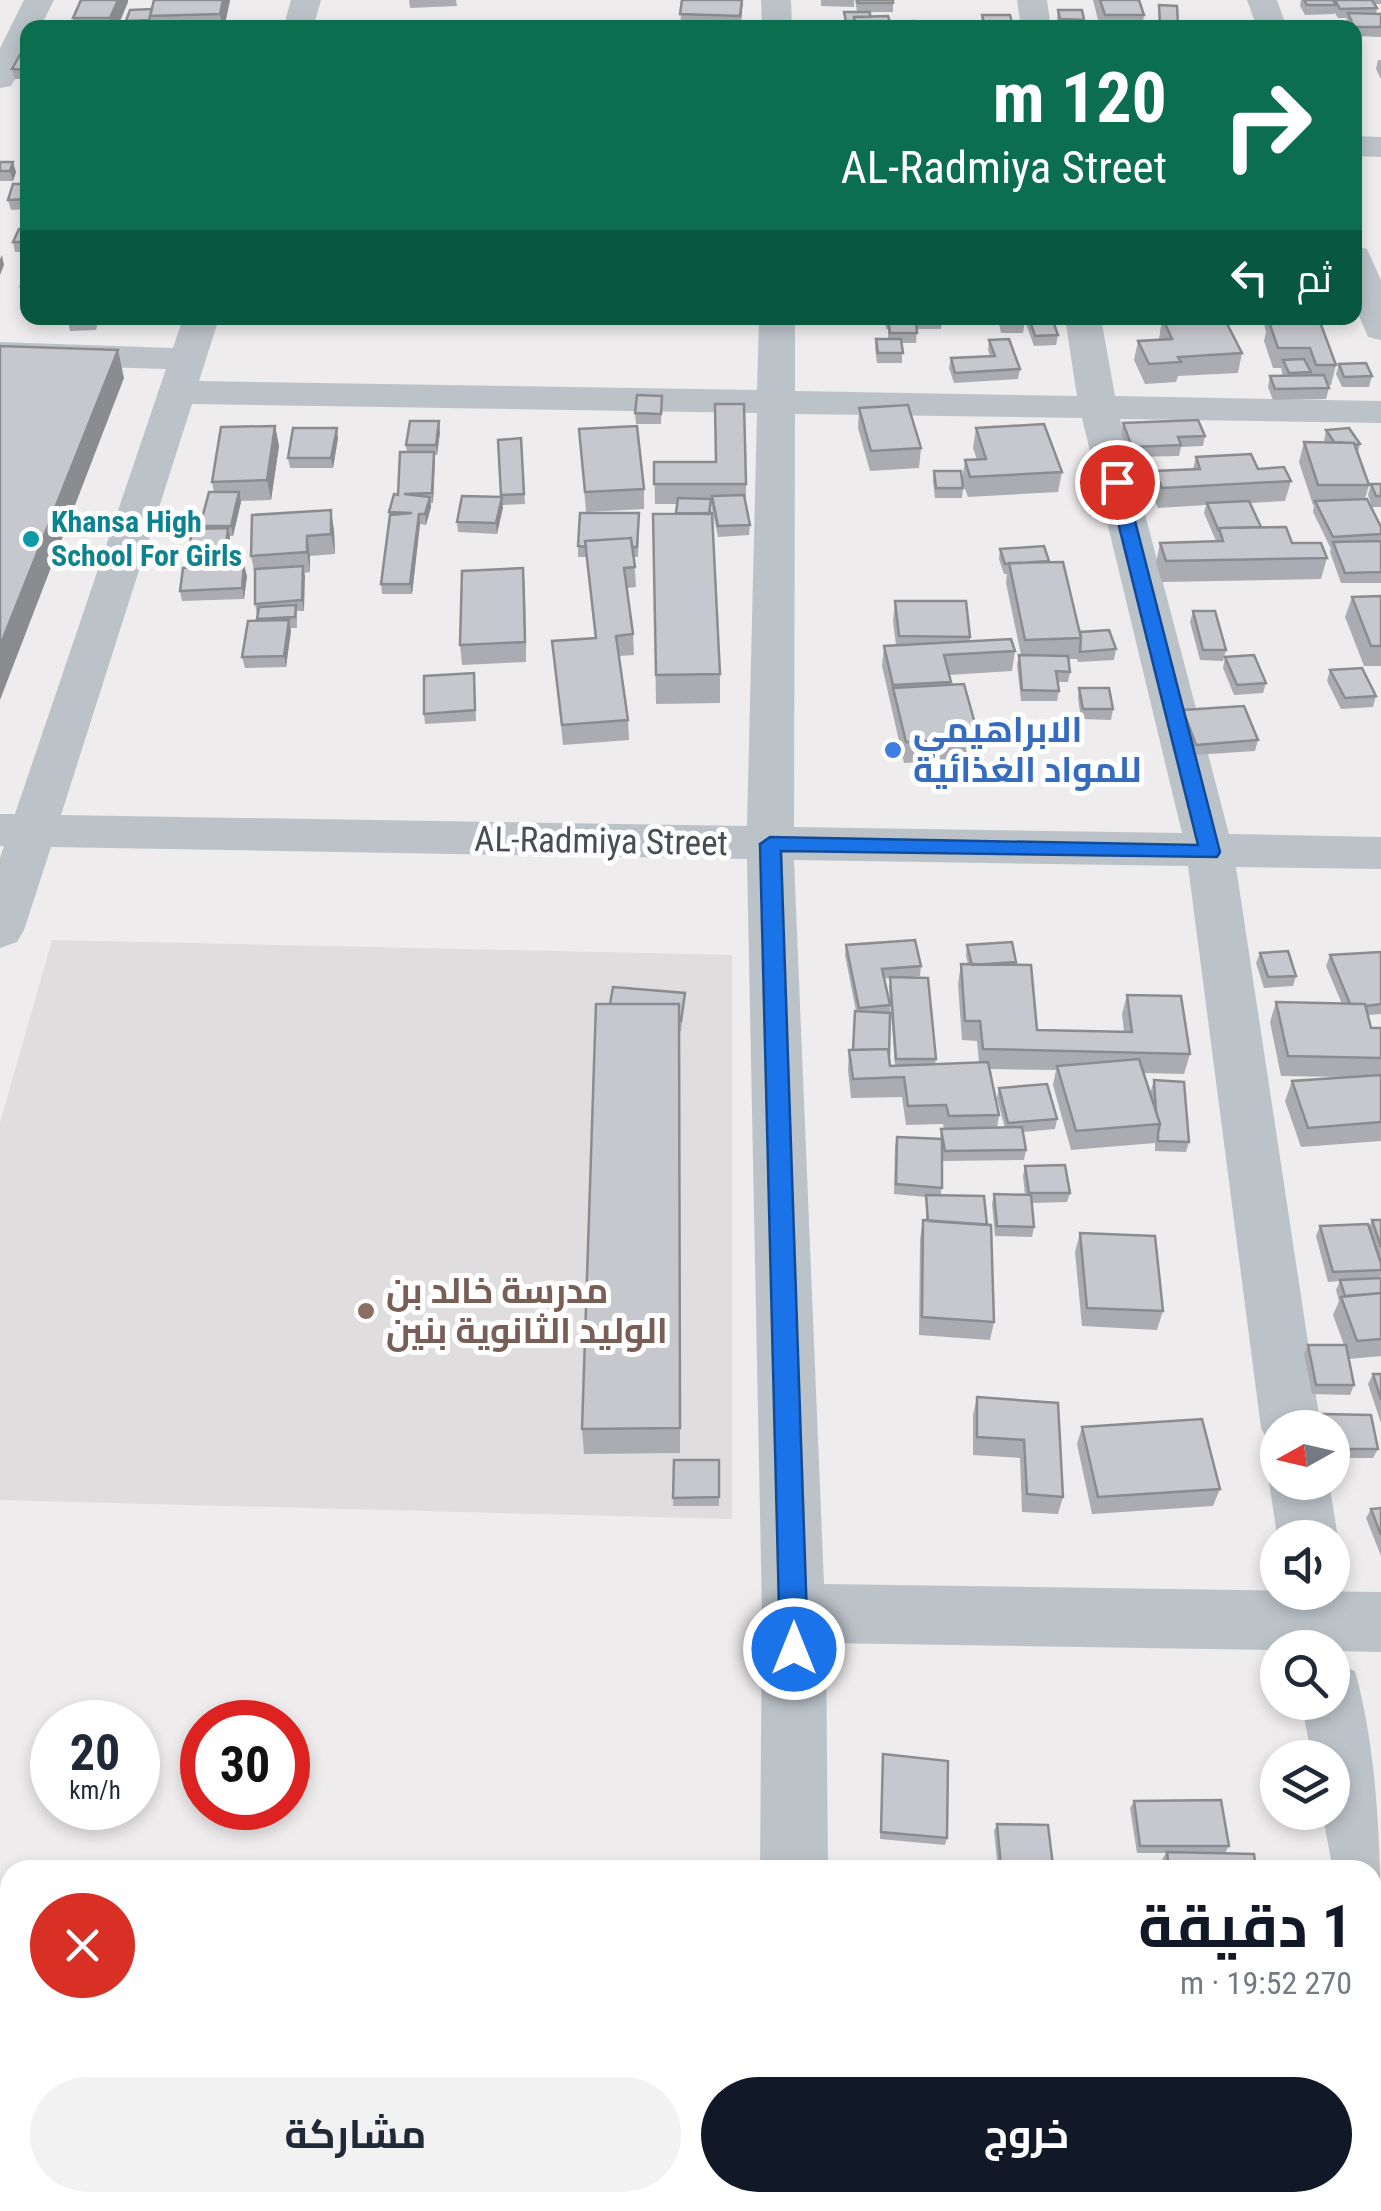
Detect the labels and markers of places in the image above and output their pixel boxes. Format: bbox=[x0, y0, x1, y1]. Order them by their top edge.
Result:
pin bbox=[1075, 440, 1160, 525]
place label: Khansa High School For Girls bbox=[51, 504, 242, 573]
marker: Khansa High School For Girls bbox=[20, 528, 42, 550]
place label: الابراهيمي للمواد الغذائية bbox=[913, 710, 1142, 791]
marker: الابراهيمي للمواد الغذائية bbox=[882, 739, 904, 761]
place label: مدرسة خالد بن الوليد الثانوية بنين bbox=[386, 1271, 668, 1352]
marker: مدرسة خالد بن الوليد الثانوية بنين bbox=[355, 1300, 377, 1322]

